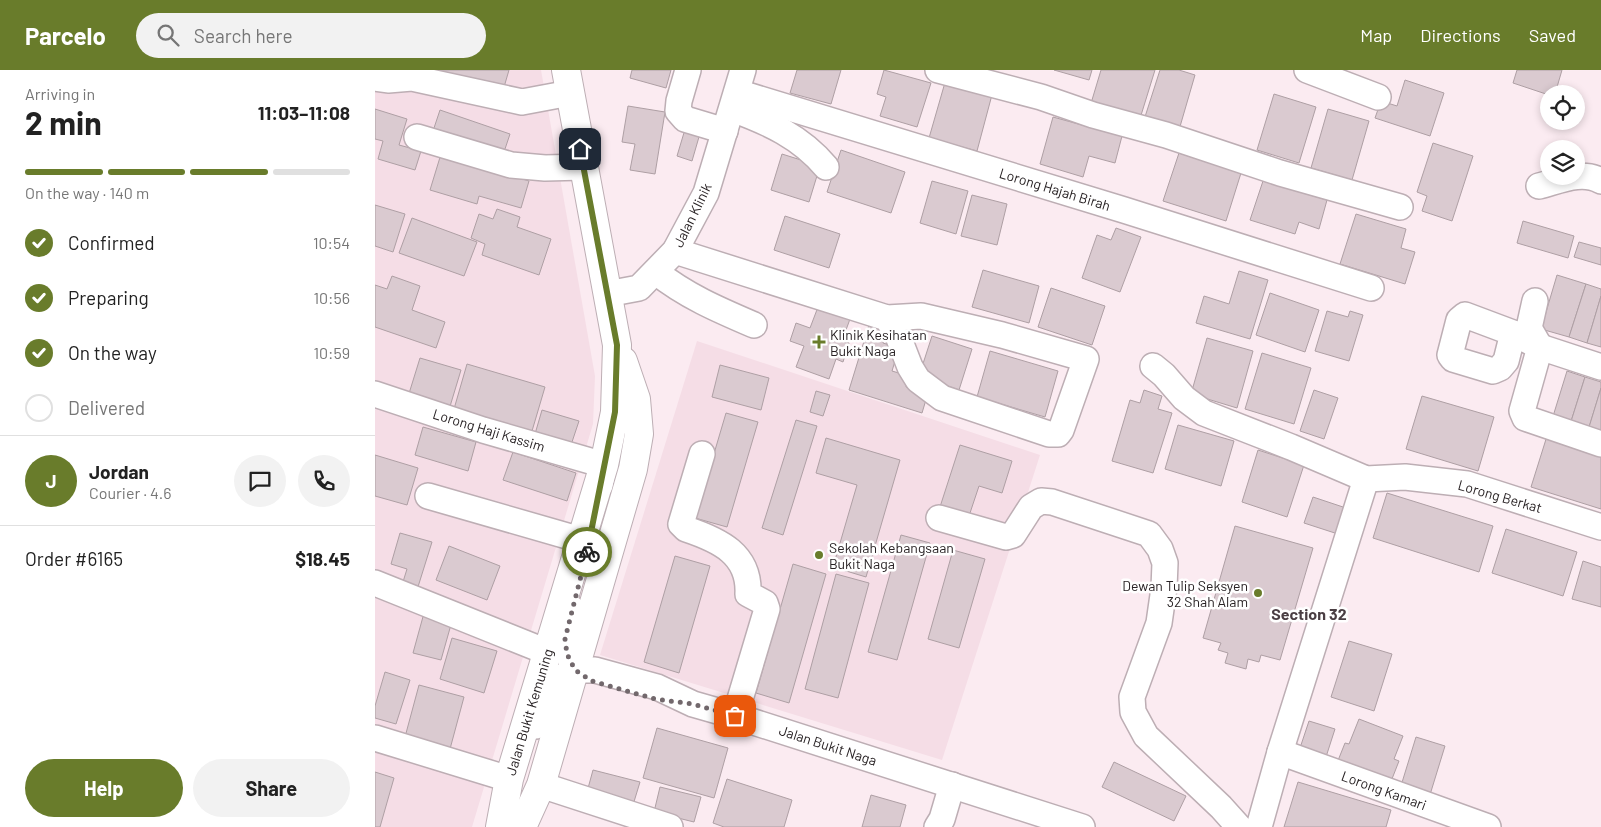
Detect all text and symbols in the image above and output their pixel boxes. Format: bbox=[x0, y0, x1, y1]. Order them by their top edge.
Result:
search box bbox=[136, 13, 486, 58]
text: Parcelo bbox=[25, 21, 106, 50]
icon: search bbox=[154, 21, 182, 49]
text: Search here bbox=[194, 24, 293, 47]
text: Map bbox=[1360, 24, 1392, 46]
text: Directions bbox=[1420, 24, 1501, 46]
text: Saved bbox=[1529, 24, 1576, 46]
text: Arriving in bbox=[25, 84, 95, 103]
map controls bbox=[1540, 85, 1585, 185]
button: locate bbox=[1540, 85, 1585, 130]
text: 11:03–11:08 bbox=[258, 101, 350, 124]
text: 2 min bbox=[25, 103, 102, 141]
pin bbox=[559, 128, 601, 170]
icon: home bbox=[566, 135, 594, 163]
button: layers bbox=[1540, 140, 1585, 185]
street label: Lorong Hajah Birah bbox=[997, 164, 1113, 214]
street label: Jalan Klinik bbox=[669, 180, 715, 250]
text: On the way · 140 m bbox=[25, 183, 149, 202]
icon: check bbox=[25, 229, 53, 257]
text: Confirmed bbox=[68, 231, 155, 254]
text: 10:54 bbox=[313, 233, 350, 252]
icon: check bbox=[25, 284, 53, 312]
text: Preparing bbox=[68, 286, 149, 309]
text: 10:56 bbox=[313, 288, 350, 307]
place label: Klinik Kesihatan Bukit Naga bbox=[830, 326, 927, 359]
marker: Klinik Kesihatan Bukit Naga bbox=[812, 335, 826, 349]
icon: check bbox=[25, 339, 53, 367]
text: On the way bbox=[68, 341, 157, 364]
text: 10:59 bbox=[313, 343, 350, 362]
text: Delivered bbox=[68, 396, 145, 419]
street label: Lorong Haji Kassim bbox=[431, 405, 547, 455]
button: chat bbox=[234, 455, 286, 507]
button: phone bbox=[298, 455, 350, 507]
text: Jordan bbox=[89, 460, 149, 483]
text: J bbox=[45, 469, 57, 492]
street label: Lorong Berkat bbox=[1456, 476, 1544, 516]
text: Courier · 4.6 bbox=[89, 483, 172, 502]
courier bbox=[562, 527, 612, 577]
icon: bike bbox=[573, 538, 601, 566]
place label: Sekolah Kebangsaan Bukit Naga bbox=[829, 539, 954, 572]
text: Order #6165 bbox=[25, 547, 123, 570]
text: $18.45 bbox=[295, 547, 350, 570]
marker: Sekolah Kebangsaan Bukit Naga bbox=[813, 549, 825, 561]
place label: Dewan Tulip Seksyen 32 Shah Alam bbox=[1122, 577, 1248, 610]
marker: Dewan Tulip Seksyen 32 Shah Alam bbox=[1252, 587, 1264, 599]
district label: Section 32 bbox=[1271, 604, 1347, 623]
street label: Jalan Bukit Kemuning bbox=[502, 647, 556, 777]
pin bbox=[714, 695, 756, 737]
icon: bag bbox=[721, 702, 749, 730]
street label: Jalan Bukit Naga bbox=[777, 721, 879, 769]
button: Help bbox=[25, 759, 183, 817]
button: Share bbox=[193, 759, 350, 817]
street label: Lorong Kamari bbox=[1339, 767, 1429, 813]

